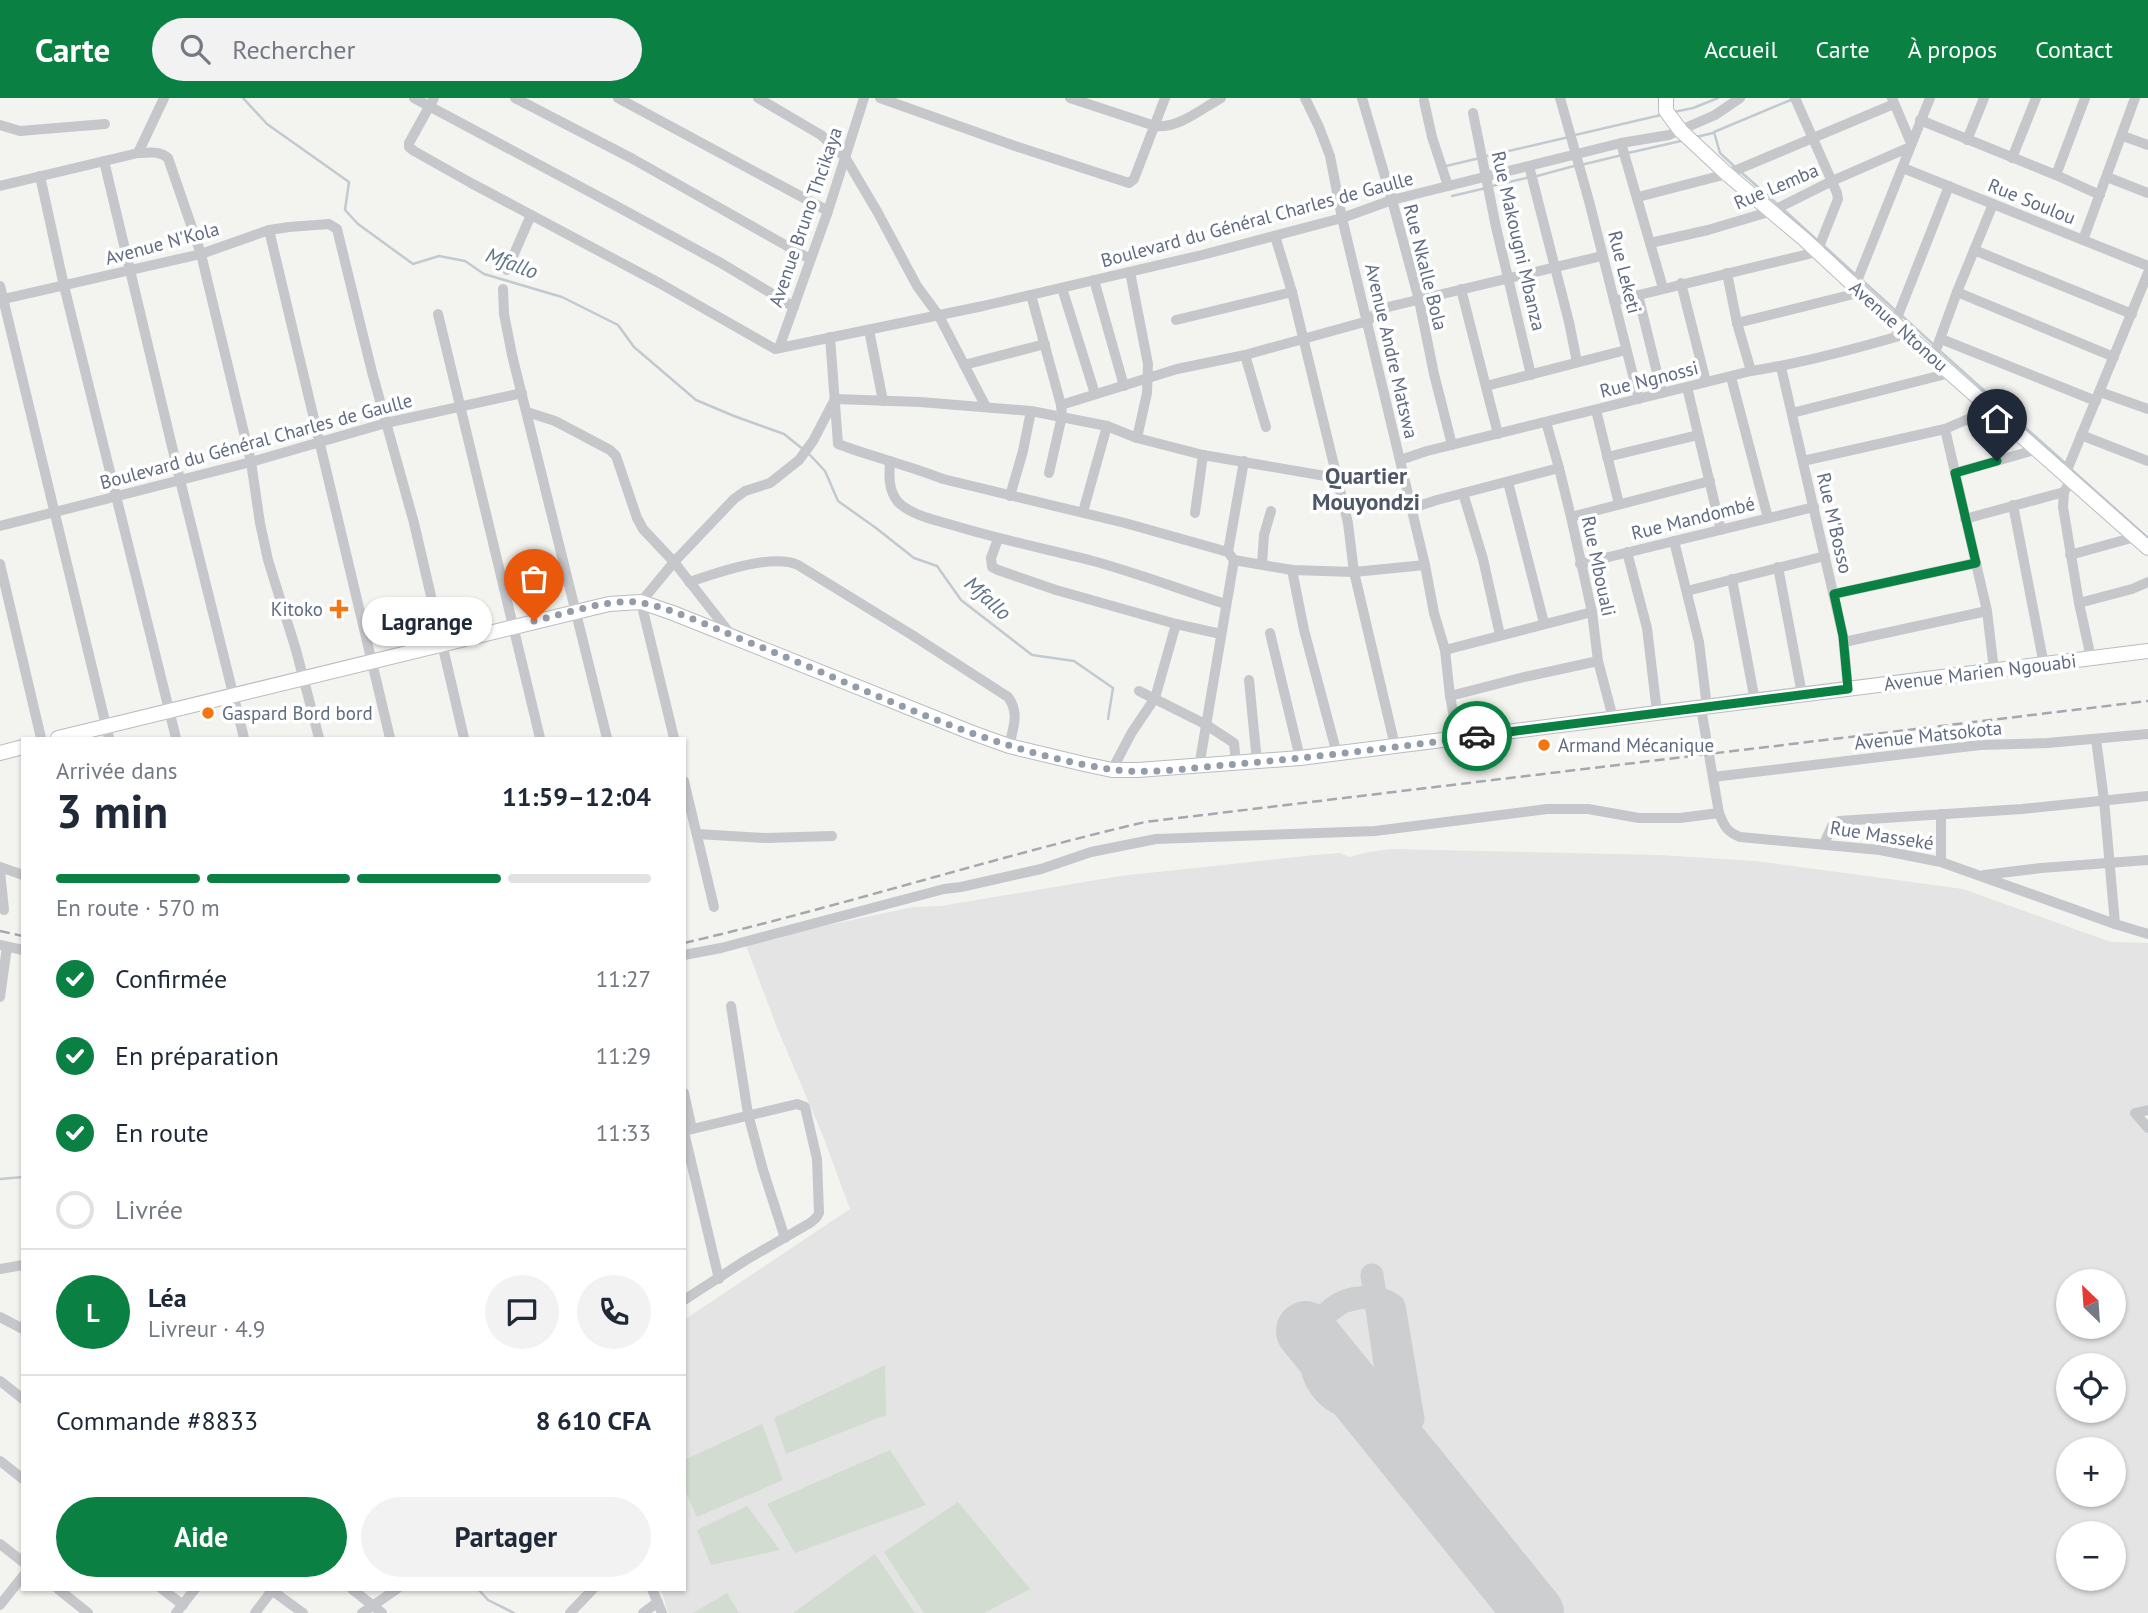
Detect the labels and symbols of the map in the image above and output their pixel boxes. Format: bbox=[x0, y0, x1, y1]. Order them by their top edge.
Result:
street label: Avenue Bruno Thcikaya bbox=[763, 124, 847, 310]
street label: Rue Makougni Mbanza bbox=[1487, 149, 1551, 333]
street label: Rue Lemba bbox=[1730, 157, 1822, 215]
street label: Boulevard du Général Charles de Gaulle bbox=[1098, 166, 1416, 272]
street label: Rue Soulou bbox=[1985, 173, 2079, 229]
street label: Rue Nkalle Bola bbox=[1399, 201, 1453, 333]
street label: Avenue N'Kola bbox=[102, 216, 222, 270]
street label: Rue Leketi bbox=[1603, 228, 1647, 316]
water label: Mfallo bbox=[482, 241, 542, 285]
street label: Avenue Andre Matswa bbox=[1360, 261, 1424, 441]
street label: Avenue Ntonou bbox=[1845, 275, 1953, 377]
street label: Rue Ngnossi bbox=[1597, 355, 1701, 403]
street label: Boulevard du Général Charles de Gaulle bbox=[97, 388, 415, 494]
pin bbox=[1967, 389, 2027, 461]
district label: Quartier Mouyondzi bbox=[1312, 461, 1420, 516]
street label: Rue M'Bosso bbox=[1812, 470, 1858, 576]
street label: Rue Mandombé bbox=[1629, 491, 1757, 545]
street label: Rue Mbouali bbox=[1577, 514, 1621, 618]
pin bbox=[504, 549, 564, 621]
water label: Mfallo bbox=[959, 570, 1017, 626]
callout: Lagrange bbox=[363, 596, 492, 646]
place label: Kitoko bbox=[271, 597, 323, 621]
marker: Kitoko bbox=[329, 599, 349, 619]
street label: Avenue Marien Ngouabi bbox=[1882, 648, 2078, 696]
place label: Gaspard Bord bord bbox=[222, 701, 373, 725]
courier bbox=[1442, 701, 1512, 771]
marker: Gaspard Bord bord bbox=[200, 705, 216, 721]
street label: Avenue Matsokota bbox=[1853, 715, 2003, 755]
place label: Armand Mécanique bbox=[1558, 733, 1714, 757]
marker: Armand Mécanique bbox=[1536, 737, 1552, 753]
street label: Rue Masseké bbox=[1828, 815, 1936, 855]
north arrow bbox=[2056, 1269, 2126, 1339]

